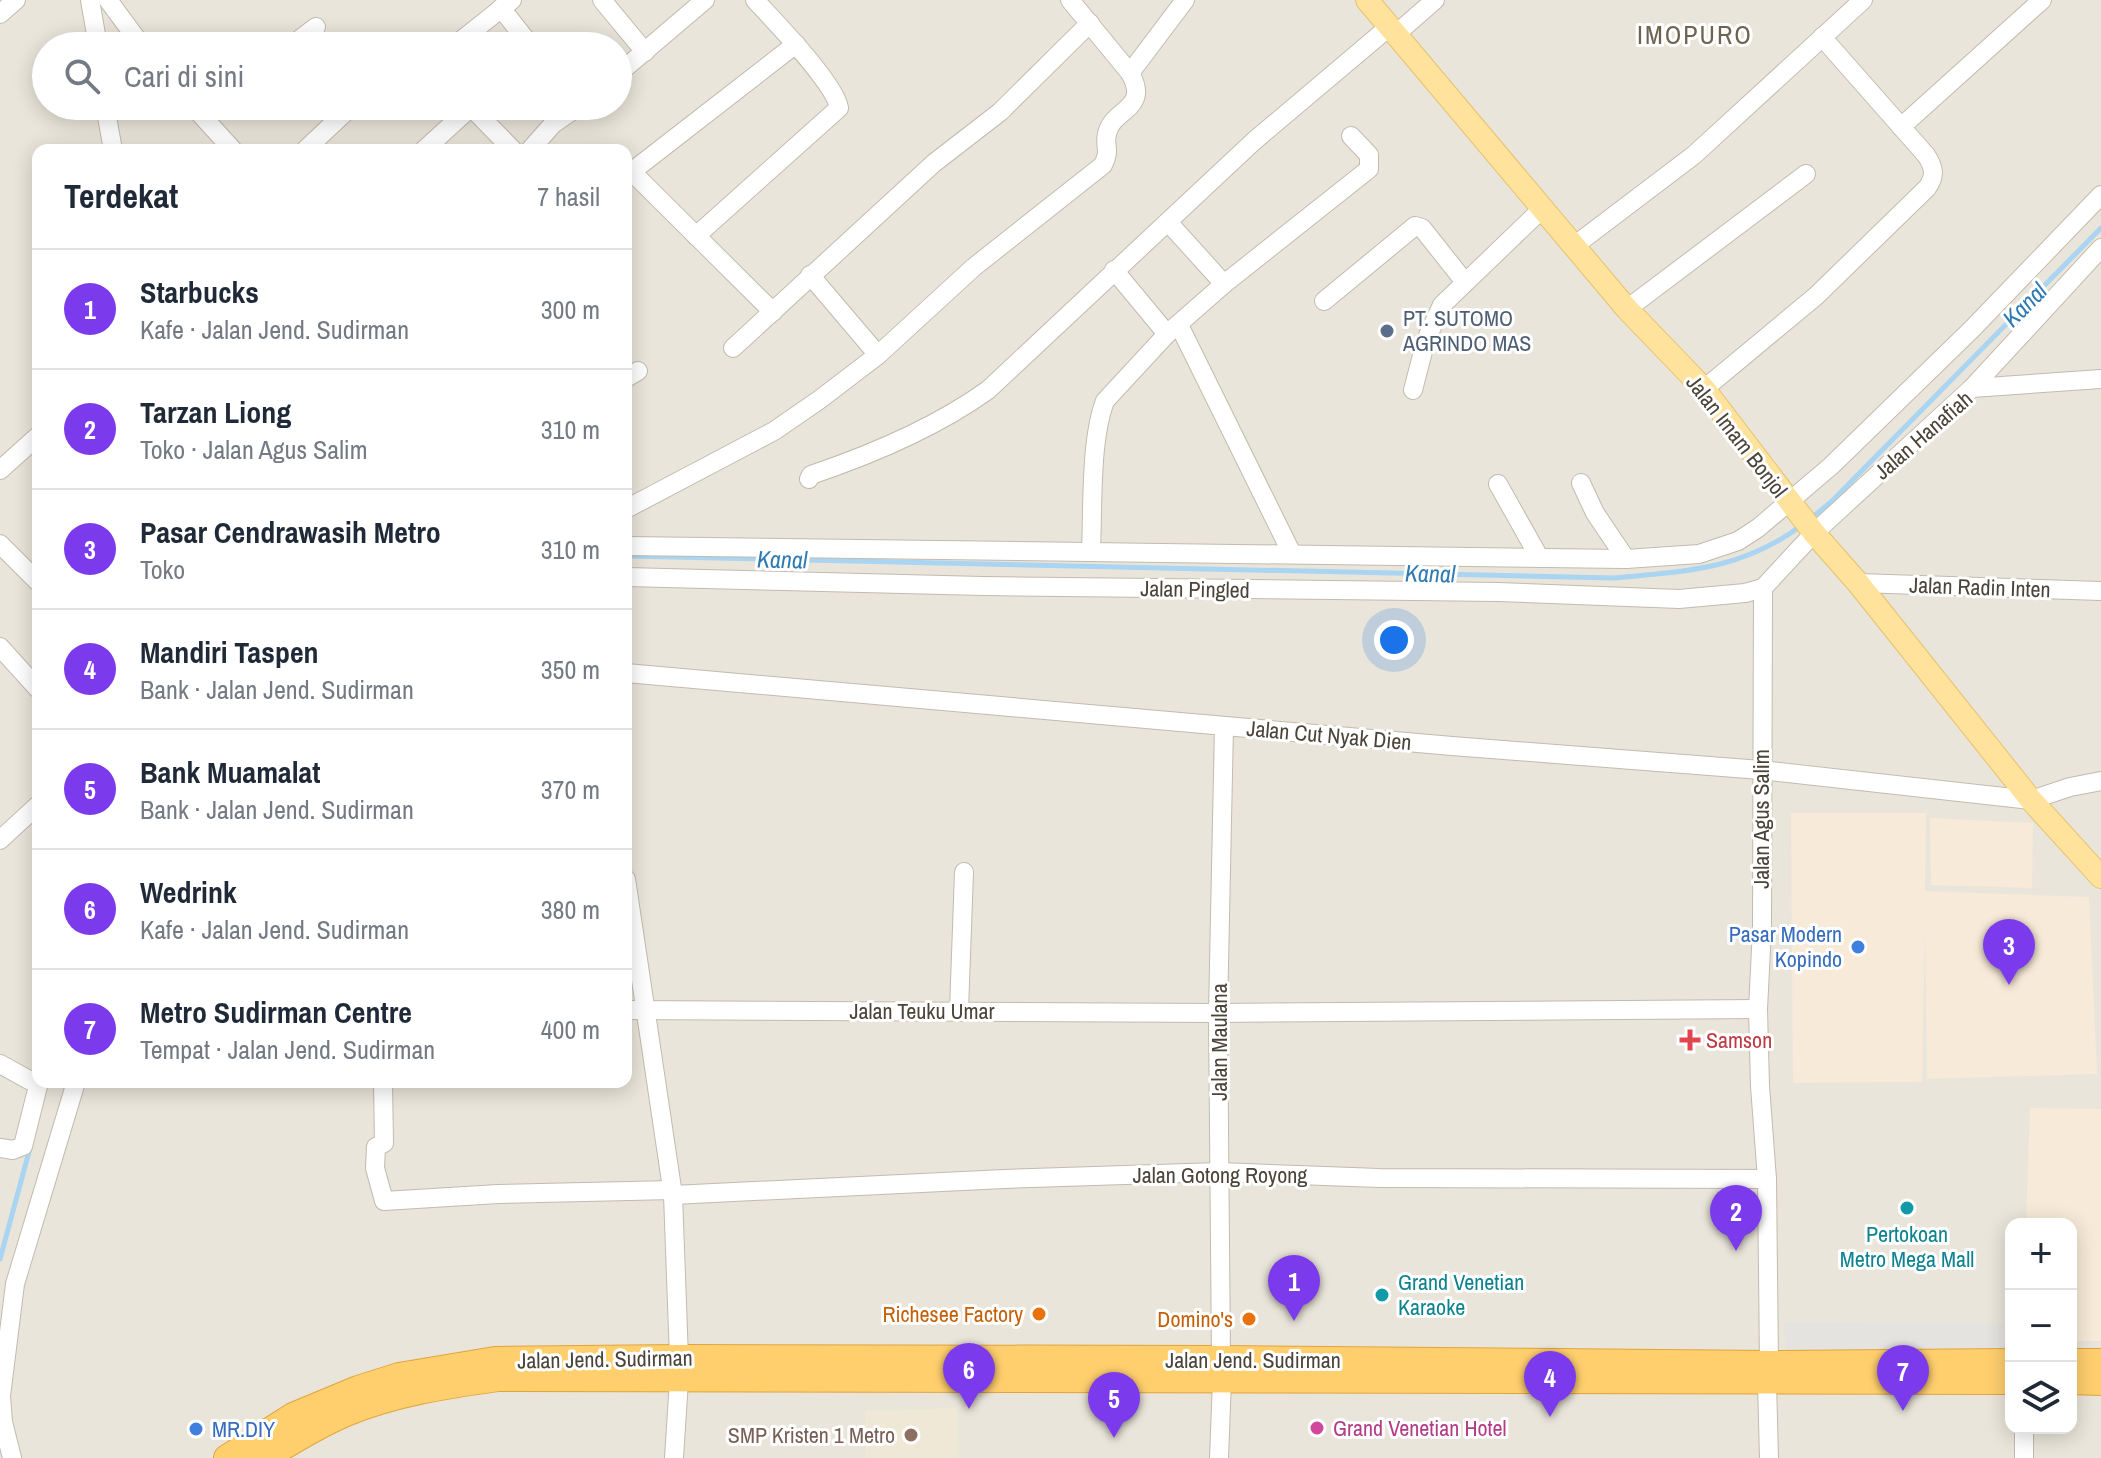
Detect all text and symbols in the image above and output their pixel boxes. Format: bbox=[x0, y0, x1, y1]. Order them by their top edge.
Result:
district label: IMOPURO bbox=[1637, 17, 1753, 52]
search box bbox=[32, 32, 632, 120]
icon: search bbox=[60, 54, 104, 98]
text: Cari di sini bbox=[124, 56, 244, 96]
text: Terdekat bbox=[64, 173, 178, 219]
text: 7 hasil bbox=[537, 179, 600, 214]
text: Starbucks bbox=[140, 272, 259, 312]
water label: Kanal bbox=[1995, 275, 2054, 333]
text: 1 bbox=[84, 292, 96, 327]
text: 300 m bbox=[541, 292, 600, 327]
place label: PT. SUTOMO AGRINDO MAS bbox=[1402, 303, 1531, 358]
text: Kafe · Jalan Jend. Sudirman bbox=[140, 312, 409, 347]
marker: PT. SUTOMO AGRINDO MAS bbox=[1378, 322, 1396, 340]
street label: Jalan Imam Bonjol bbox=[1680, 368, 1794, 504]
street label: Jalan Hanafiah bbox=[1867, 384, 1979, 486]
text: Tarzan Liong bbox=[140, 392, 291, 432]
text: 2 bbox=[84, 412, 96, 447]
text: 310 m bbox=[541, 412, 600, 447]
text: Toko · Jalan Agus Salim bbox=[140, 432, 368, 467]
text: Pasar Cendrawasih Metro bbox=[140, 512, 441, 552]
text: 3 bbox=[84, 532, 96, 567]
text: 310 m bbox=[541, 532, 600, 567]
water label: Kanal bbox=[757, 543, 808, 575]
text: Toko bbox=[140, 552, 185, 587]
water label: Kanal bbox=[1405, 557, 1456, 589]
street label: Jalan Radin Inten bbox=[1909, 570, 2051, 604]
street label: Jalan Pingled bbox=[1140, 573, 1250, 605]
your location bbox=[1374, 620, 1414, 660]
text: Mandiri Taspen bbox=[140, 632, 319, 672]
text: 4 bbox=[84, 652, 96, 687]
text: 350 m bbox=[541, 652, 600, 687]
text: Bank · Jalan Jend. Sudirman bbox=[140, 672, 414, 707]
street label: Jalan Cut Nyak Dien bbox=[1245, 713, 1413, 757]
street label: Jalan Agus Salim bbox=[1746, 749, 1776, 889]
text: Bank Muamalat bbox=[140, 752, 320, 792]
text: 5 bbox=[84, 772, 96, 807]
text: 370 m bbox=[541, 772, 600, 807]
text: Bank · Jalan Jend. Sudirman bbox=[140, 792, 414, 827]
text: Wedrink bbox=[140, 872, 237, 912]
text: 6 bbox=[84, 892, 96, 927]
text: 380 m bbox=[541, 892, 600, 927]
text: Kafe · Jalan Jend. Sudirman bbox=[140, 912, 409, 947]
place label: Pasar Modern Kopindo bbox=[1729, 919, 1842, 974]
pin: 3 bbox=[1983, 919, 2035, 985]
marker: Pasar Modern Kopindo bbox=[1849, 938, 1867, 956]
street label: Jalan Maulana bbox=[1204, 983, 1234, 1101]
text: Metro Sudirman Centre bbox=[140, 992, 412, 1032]
street label: Jalan Teuku Umar bbox=[849, 996, 995, 1026]
text: 7 bbox=[84, 1012, 96, 1047]
text: 400 m bbox=[541, 1012, 600, 1047]
place label: Samson bbox=[1706, 1025, 1772, 1055]
marker: Samson bbox=[1681, 1031, 1699, 1049]
text: Tempat · Jalan Jend. Sudirman bbox=[140, 1032, 435, 1067]
street label: Jalan Gotong Royong bbox=[1133, 1160, 1307, 1190]
pin: 2 bbox=[1710, 1185, 1762, 1251]
marker: Pertokoan Metro Mega Mall bbox=[1898, 1199, 1916, 1217]
map controls bbox=[2005, 1218, 2077, 1434]
button: + bbox=[2005, 1218, 2077, 1290]
place label: Pertokoan Metro Mega Mall bbox=[1840, 1219, 1974, 1274]
pin: 1 bbox=[1268, 1255, 1320, 1321]
place label: Grand Venetian Karaoke bbox=[1398, 1267, 1524, 1322]
marker: Grand Venetian Karaoke bbox=[1373, 1286, 1391, 1304]
button: − bbox=[2005, 1290, 2077, 1362]
place label: Richesee Factory bbox=[883, 1299, 1023, 1329]
place label: Domino's bbox=[1157, 1304, 1233, 1334]
marker: Richesee Factory bbox=[1030, 1305, 1048, 1323]
marker: Domino's bbox=[1240, 1310, 1258, 1328]
street label: Jalan Jend. Sudirman bbox=[517, 1342, 693, 1376]
pin: 6 bbox=[943, 1343, 995, 1409]
street label: Jalan Jend. Sudirman bbox=[1165, 1345, 1341, 1375]
pin: 7 bbox=[1877, 1345, 1929, 1411]
pin: 4 bbox=[1524, 1351, 1576, 1417]
button: layers bbox=[2005, 1362, 2077, 1434]
pin: 5 bbox=[1088, 1372, 1140, 1438]
place label: Grand Venetian Hotel bbox=[1333, 1413, 1507, 1443]
place label: MR.DIY bbox=[212, 1414, 275, 1444]
marker: Grand Venetian Hotel bbox=[1308, 1419, 1326, 1437]
marker: MR.DIY bbox=[187, 1420, 205, 1438]
place label: SMP Kristen 1 Metro bbox=[728, 1420, 895, 1450]
marker: SMP Kristen 1 Metro bbox=[902, 1426, 920, 1444]

